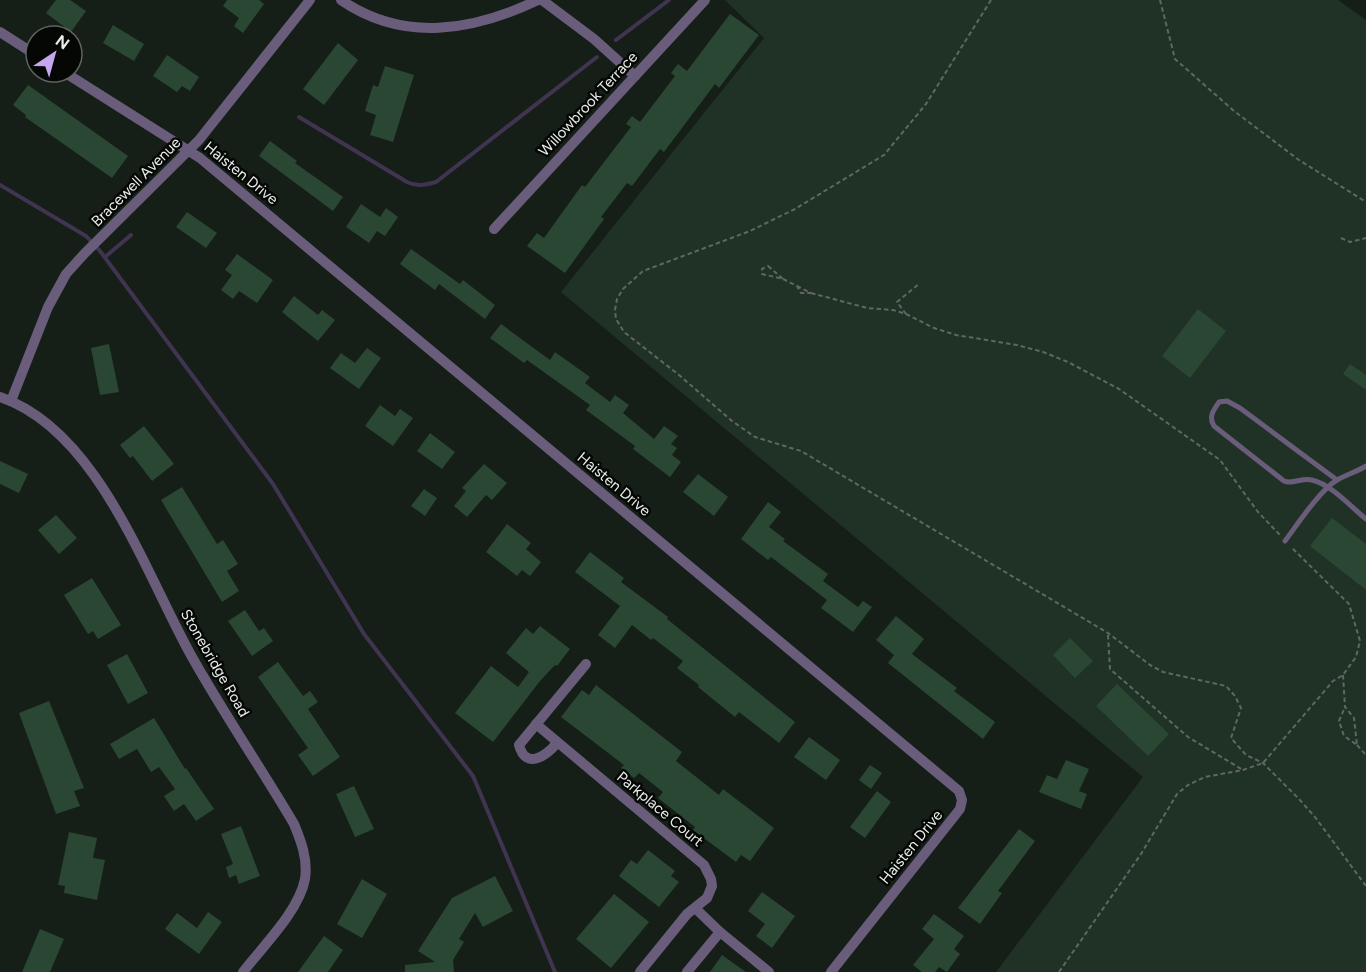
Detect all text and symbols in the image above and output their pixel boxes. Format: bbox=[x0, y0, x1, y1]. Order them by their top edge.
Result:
north arrow bbox=[24, 24, 84, 84]
text: N bbox=[52, 31, 73, 54]
street label: Willowbrook Terrace bbox=[535, 48, 641, 160]
street label: Bracewell Avenue bbox=[88, 134, 184, 230]
street label: Haisten Drive bbox=[200, 138, 282, 208]
street label: Haisten Drive bbox=[574, 448, 654, 520]
street label: Stonebridge Road bbox=[177, 606, 253, 720]
street label: Parkplace Court bbox=[613, 768, 707, 850]
street label: Haisten Drive bbox=[876, 806, 946, 888]

